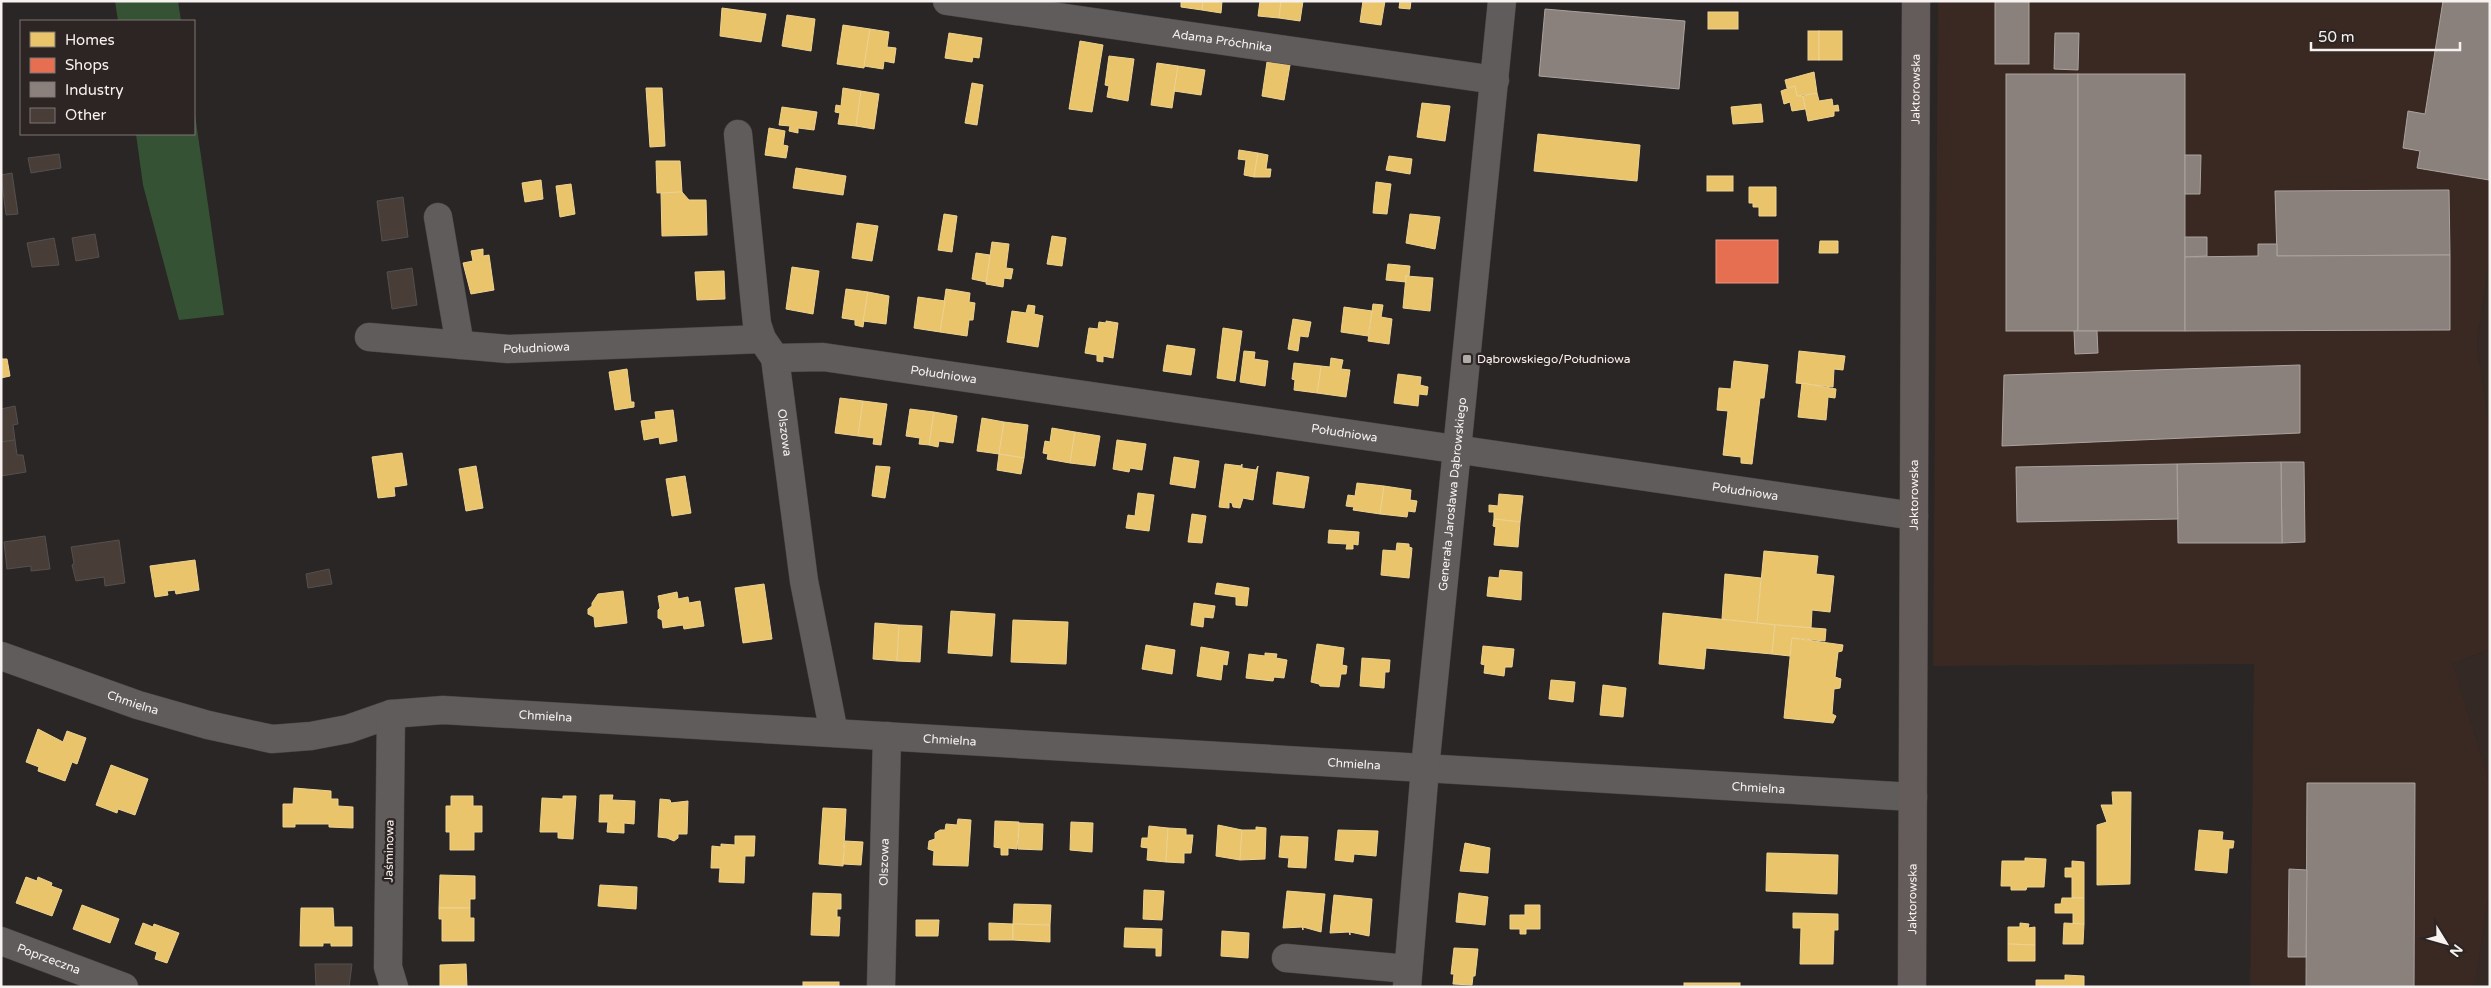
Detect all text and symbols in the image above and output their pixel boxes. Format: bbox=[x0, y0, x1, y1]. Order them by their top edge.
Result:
legend bbox=[20, 20, 195, 135]
scale bar bbox=[2311, 20, 2460, 52]
street label: Adama Próchnika bbox=[1171, 27, 1273, 55]
text: 50 m bbox=[2318, 28, 2355, 46]
text: Homes bbox=[65, 31, 115, 49]
street label: Jaktorowska bbox=[1908, 54, 1923, 124]
text: Shops bbox=[65, 56, 109, 74]
text: Industry bbox=[65, 81, 124, 99]
text: Other bbox=[65, 106, 107, 124]
street label: Południowa bbox=[502, 340, 570, 356]
place label: Dąbrowskiego/Południowa bbox=[1477, 352, 1630, 366]
marker: Dąbrowskiego/Południowa bbox=[1461, 353, 1473, 365]
street label: Południowa bbox=[910, 363, 978, 386]
street label: Generała Jarosława Dąbrowskiego bbox=[1436, 397, 1469, 592]
street label: Olszowa bbox=[775, 408, 795, 457]
street label: Południowa bbox=[1310, 421, 1379, 445]
street label: Jaktorowska bbox=[1907, 460, 1921, 530]
street label: Południowa bbox=[1711, 480, 1779, 503]
street label: Chmielna bbox=[105, 688, 160, 718]
street label: Chmielna bbox=[518, 707, 573, 725]
street label: Chmielna bbox=[923, 731, 977, 749]
street label: Chmielna bbox=[1327, 755, 1381, 772]
street label: Chmielna bbox=[1731, 779, 1786, 796]
street label: Jaśminowa bbox=[381, 819, 397, 883]
street label: Olszowa bbox=[876, 838, 892, 886]
street label: Jaktorowska bbox=[1905, 864, 1920, 934]
north arrow bbox=[2421, 918, 2471, 968]
street label: Poprzeczna bbox=[15, 941, 82, 977]
text: N bbox=[2446, 941, 2466, 960]

